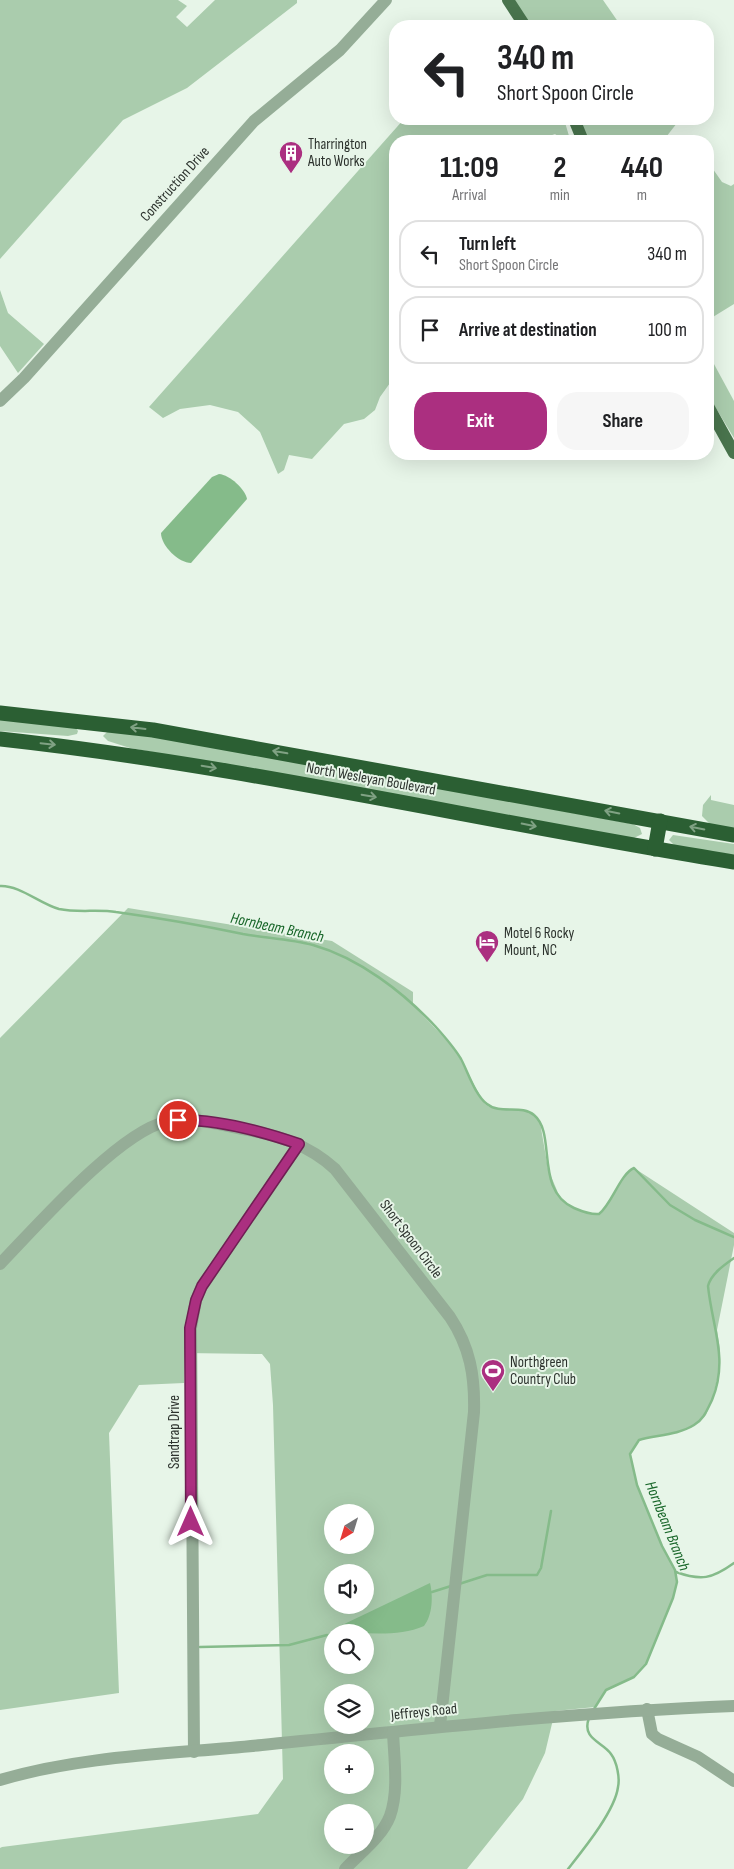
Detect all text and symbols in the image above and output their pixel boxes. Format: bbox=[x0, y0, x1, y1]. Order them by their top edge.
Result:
text: 340 m bbox=[497, 37, 574, 80]
icon: left bbox=[414, 40, 479, 105]
text: Short Spoon Circle bbox=[497, 80, 634, 107]
place label: Tharrington Auto Works bbox=[307, 135, 367, 171]
building icon: Tharrington Auto Works bbox=[278, 140, 304, 174]
street label: Construction Drive bbox=[136, 142, 214, 226]
text: 11:09 bbox=[440, 150, 499, 186]
text: 2 bbox=[553, 150, 566, 186]
text: 440 bbox=[621, 150, 663, 186]
text: Arrival bbox=[452, 186, 487, 205]
text: min bbox=[550, 186, 570, 205]
text: m bbox=[637, 186, 647, 205]
text: Turn left bbox=[459, 233, 516, 256]
icon: left bbox=[416, 240, 444, 268]
text: 340 m bbox=[647, 243, 687, 266]
text: Short Spoon Circle bbox=[459, 256, 559, 275]
icon: arrive bbox=[416, 316, 444, 344]
text: Arrive at destination bbox=[459, 319, 597, 342]
text: 100 m bbox=[648, 319, 687, 342]
button: Exit bbox=[414, 392, 547, 450]
button: Share bbox=[557, 392, 689, 450]
one-way arrow bbox=[130, 723, 146, 733]
one-way arrow bbox=[40, 739, 56, 749]
one-way arrow bbox=[272, 747, 288, 757]
street label: North Wesleyan Boulevard bbox=[305, 758, 437, 800]
one-way arrow bbox=[201, 763, 217, 773]
one-way arrow bbox=[361, 792, 377, 802]
one-way arrow bbox=[605, 807, 621, 816]
one-way arrow bbox=[521, 821, 537, 831]
one-way arrow bbox=[689, 823, 705, 832]
water label: Hornbeam Branch bbox=[229, 909, 326, 947]
place label: Motel 6 Rocky Mount, NC bbox=[504, 924, 574, 960]
hotel icon: Motel 6 Rocky Mount, NC bbox=[474, 929, 500, 963]
pin bbox=[157, 1099, 199, 1141]
icon: arrive bbox=[164, 1106, 192, 1134]
street label: Short Spoon Circle bbox=[375, 1196, 447, 1282]
place label: Northgreen Country Club bbox=[510, 1353, 576, 1389]
sports icon: Northgreen Country Club bbox=[480, 1358, 506, 1392]
street label: Sandtrap Drive bbox=[165, 1395, 184, 1469]
water label: Hornbeam Branch bbox=[640, 1478, 694, 1574]
position arrow bbox=[164, 1495, 216, 1547]
north arrow bbox=[324, 1504, 374, 1554]
map controls bbox=[324, 1504, 374, 1854]
button: sound bbox=[324, 1564, 374, 1614]
button: search bbox=[324, 1624, 374, 1674]
button: layers bbox=[324, 1684, 374, 1734]
street label: Jeffreys Road bbox=[389, 1699, 458, 1725]
button: + bbox=[324, 1744, 374, 1794]
button: − bbox=[324, 1804, 374, 1854]

